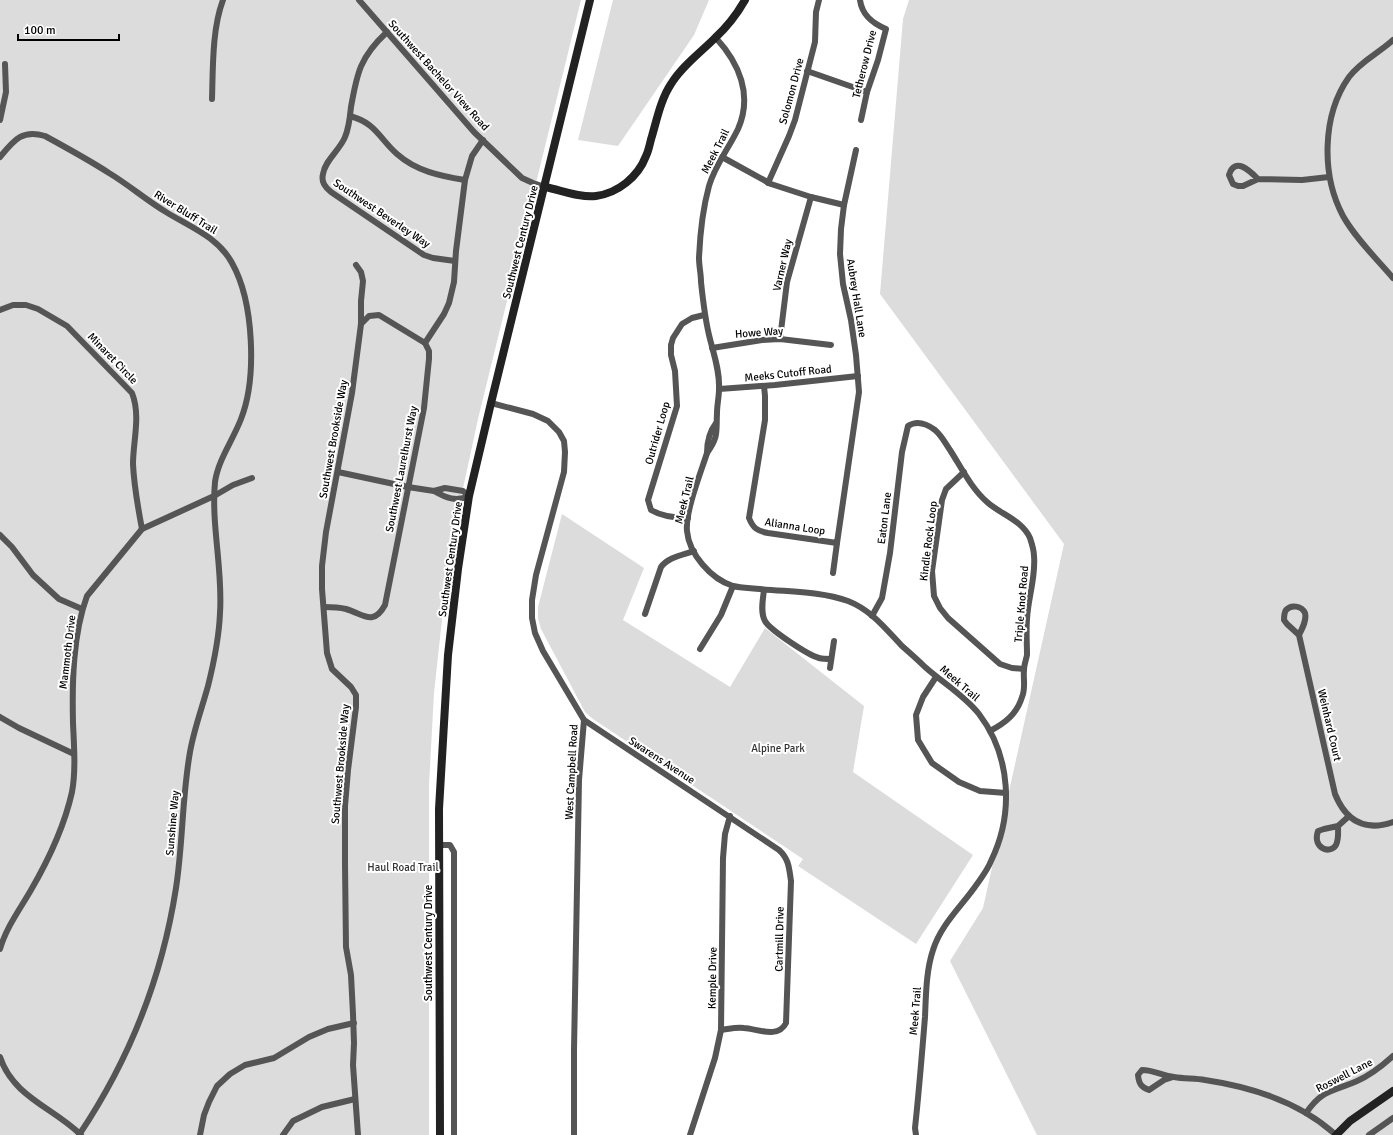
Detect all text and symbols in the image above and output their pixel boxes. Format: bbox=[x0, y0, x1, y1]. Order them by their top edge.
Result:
scale bar bbox=[18, 16, 119, 42]
street label: Southwest Bachelor View Road bbox=[385, 17, 492, 134]
text: 100 m bbox=[24, 23, 56, 38]
street label: Tetherow Drive bbox=[850, 29, 879, 100]
street label: Solomon Drive bbox=[776, 57, 807, 126]
street label: Meek Trail bbox=[699, 127, 732, 176]
street label: Southwest Beverley Way bbox=[331, 176, 433, 251]
street label: Southwest Century Drive bbox=[500, 184, 541, 300]
street label: River Bluff Trail bbox=[152, 188, 220, 237]
street label: Varner Way bbox=[770, 237, 795, 292]
street label: Aubrey Hall Lane bbox=[844, 258, 869, 338]
street label: Howe Way bbox=[734, 324, 784, 341]
street label: Minaret Circle bbox=[85, 330, 140, 387]
street label: Meeks Cutoff Road bbox=[744, 362, 832, 385]
street label: Southwest Brookside Way bbox=[317, 378, 350, 499]
street label: Outrider Loop bbox=[642, 400, 673, 466]
street label: Southwest Laurelhurst Way bbox=[383, 404, 420, 533]
street label: Meek Trail bbox=[672, 475, 697, 525]
street label: Eaton Lane bbox=[875, 491, 894, 545]
street label: Kindle Rock Loop bbox=[917, 500, 940, 582]
street label: Southwest Century Drive bbox=[436, 501, 465, 618]
street label: Alianna Loop bbox=[764, 515, 826, 538]
street label: Triple Knot Road bbox=[1012, 565, 1031, 643]
street label: Mammoth Drive bbox=[57, 614, 78, 690]
street label: Meek Trail bbox=[937, 663, 982, 704]
street label: Weinhard Court bbox=[1315, 688, 1344, 763]
street label: Southwest Brookside Way bbox=[329, 703, 352, 825]
street label: West Campbell Road bbox=[562, 724, 581, 820]
street label: Swarens Avenue bbox=[626, 734, 697, 787]
park label: Alpine Park bbox=[751, 742, 805, 755]
street label: Sunshine Way bbox=[163, 789, 182, 856]
park label: Haul Road Trail bbox=[367, 861, 439, 874]
street label: Southwest Century Drive bbox=[422, 885, 435, 1001]
street label: Cartmill Drive bbox=[772, 906, 787, 972]
street label: Kemple Drive bbox=[705, 947, 720, 1009]
street label: Meek Trail bbox=[907, 986, 924, 1036]
street label: Roswell Lane bbox=[1314, 1056, 1375, 1095]

